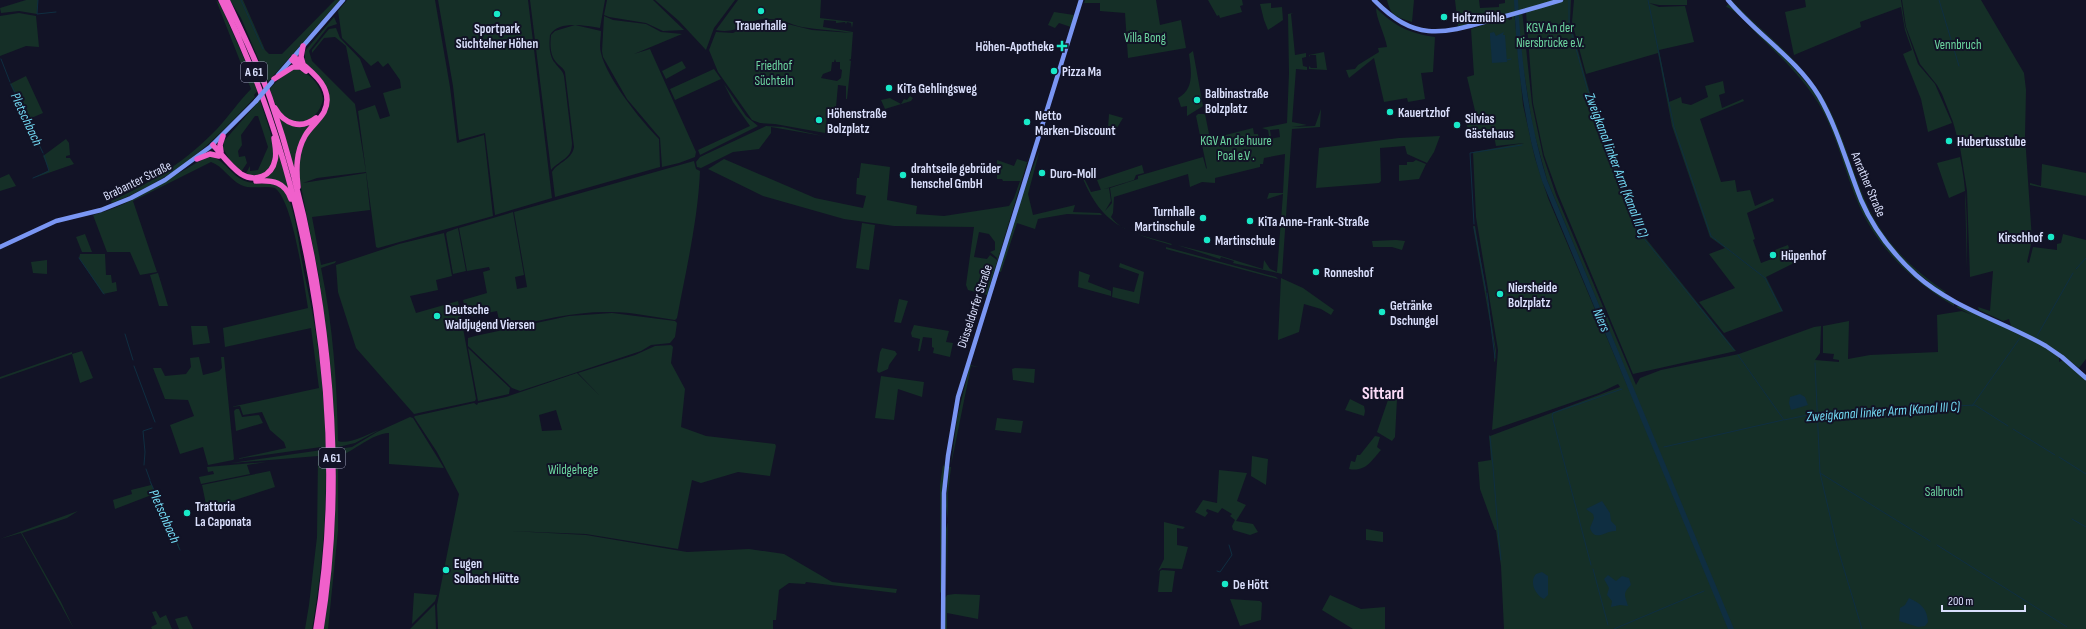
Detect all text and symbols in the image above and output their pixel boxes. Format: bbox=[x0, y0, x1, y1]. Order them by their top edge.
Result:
marker: Trauerhalle bbox=[756, 6, 766, 16]
marker: Sportpark Süchtelner Höhen bbox=[492, 9, 502, 19]
place label: Holtzmühle bbox=[1452, 10, 1505, 26]
marker: Holtzmühle bbox=[1439, 12, 1449, 22]
place label: Trauerhalle bbox=[735, 18, 787, 34]
park label: KGV An der Niersbrücke e.V. bbox=[1516, 20, 1584, 51]
place label: Sportpark Süchtelner Höhen bbox=[456, 21, 538, 52]
park label: Villa Bong bbox=[1124, 30, 1166, 46]
park label: Vennbruch bbox=[1934, 37, 1982, 53]
place label: Höhen-Apotheke bbox=[975, 39, 1054, 55]
marker: Höhen-Apotheke bbox=[1057, 41, 1067, 51]
park label: Friedhof Süchteln bbox=[755, 58, 793, 89]
road number: A 61 bbox=[241, 62, 267, 82]
place label: Pizza Ma bbox=[1062, 64, 1101, 80]
marker: Pizza Ma bbox=[1049, 66, 1059, 76]
place label: KiTa Gehlingsweg bbox=[897, 81, 977, 97]
marker: KiTa Gehlingsweg bbox=[884, 83, 894, 93]
place label: Balbinastraße Bolzplatz bbox=[1205, 86, 1269, 117]
water label: Zweigkanal linker Arm (Kanal III C) bbox=[1581, 89, 1652, 241]
water label: Pletschbach bbox=[7, 90, 46, 149]
marker: Balbinastraße Bolzplatz bbox=[1192, 95, 1202, 105]
place label: Kauertzhof bbox=[1398, 105, 1451, 121]
place label: Höhenstraße Bolzplatz bbox=[827, 106, 887, 137]
marker: Kauertzhof bbox=[1385, 107, 1395, 117]
place label: Netto Marken-Discount bbox=[1035, 108, 1116, 139]
place label: Silvias Gästehaus bbox=[1465, 111, 1514, 142]
marker: Höhenstraße Bolzplatz bbox=[814, 115, 824, 125]
marker: Netto Marken-Discount bbox=[1022, 117, 1032, 127]
marker: Silvias Gästehaus bbox=[1452, 120, 1462, 130]
park label: KGV An de huure Poal e.V . bbox=[1200, 133, 1272, 164]
place label: Hubertusstube bbox=[1957, 134, 2026, 150]
marker: Hubertusstube bbox=[1944, 136, 1954, 146]
street label: Anrather Straße bbox=[1847, 148, 1889, 219]
street label: Brabanter Straße bbox=[101, 157, 174, 204]
place label: drahtseile gebrüder henschel GmbH bbox=[911, 161, 1001, 192]
place label: Duro-Moll bbox=[1050, 166, 1096, 182]
marker: Duro-Moll bbox=[1037, 168, 1047, 178]
marker: drahtseile gebrüder henschel GmbH bbox=[898, 170, 908, 180]
place label: Turnhalle Martinschule bbox=[1134, 204, 1195, 235]
marker: Turnhalle Martinschule bbox=[1198, 213, 1208, 223]
place label: KiTa Anne-Frank-Straße bbox=[1258, 214, 1369, 230]
marker: KiTa Anne-Frank-Straße bbox=[1245, 216, 1255, 226]
place label: Kirschhof bbox=[1998, 230, 2044, 246]
marker: Kirschhof bbox=[2046, 232, 2056, 242]
place label: Martinschule bbox=[1215, 233, 1276, 249]
marker: Martinschule bbox=[1202, 235, 1212, 245]
place label: Hüpenhof bbox=[1781, 248, 1827, 264]
marker: Hüpenhof bbox=[1768, 250, 1778, 260]
street label: Düsseldorfer Straße bbox=[954, 263, 996, 350]
place label: Ronneshof bbox=[1324, 265, 1374, 281]
marker: Ronneshof bbox=[1311, 267, 1321, 277]
place label: Niersheide Bolzplatz bbox=[1508, 280, 1558, 311]
marker: Niersheide Bolzplatz bbox=[1495, 289, 1505, 299]
place label: Getränke Dschungel bbox=[1390, 298, 1438, 329]
place label: Deutsche Waldjugend Viersen bbox=[445, 302, 535, 333]
water label: Niers bbox=[1589, 306, 1614, 335]
marker: Getränke Dschungel bbox=[1377, 307, 1387, 317]
marker: Deutsche Waldjugend Viersen bbox=[432, 311, 442, 321]
district label: Sittard bbox=[1362, 384, 1404, 404]
water label: Zweigkanal linker Arm (Kanal III C) bbox=[1805, 398, 1961, 425]
road number: A 61 bbox=[319, 448, 345, 468]
park label: Wildgehege bbox=[548, 462, 598, 478]
park label: Salbruch bbox=[1925, 484, 1963, 500]
water label: Pletschbach bbox=[145, 487, 184, 546]
place label: Trattoria La Caponata bbox=[195, 499, 251, 530]
marker: Trattoria La Caponata bbox=[182, 508, 192, 518]
place label: Eugen Solbach Hütte bbox=[454, 556, 520, 587]
marker: Eugen Solbach Hütte bbox=[441, 565, 451, 575]
place label: De Hött bbox=[1233, 577, 1269, 593]
marker: De Hött bbox=[1220, 579, 1230, 589]
scale bar bbox=[1942, 587, 2025, 613]
text: 200 m bbox=[1948, 594, 1974, 609]

